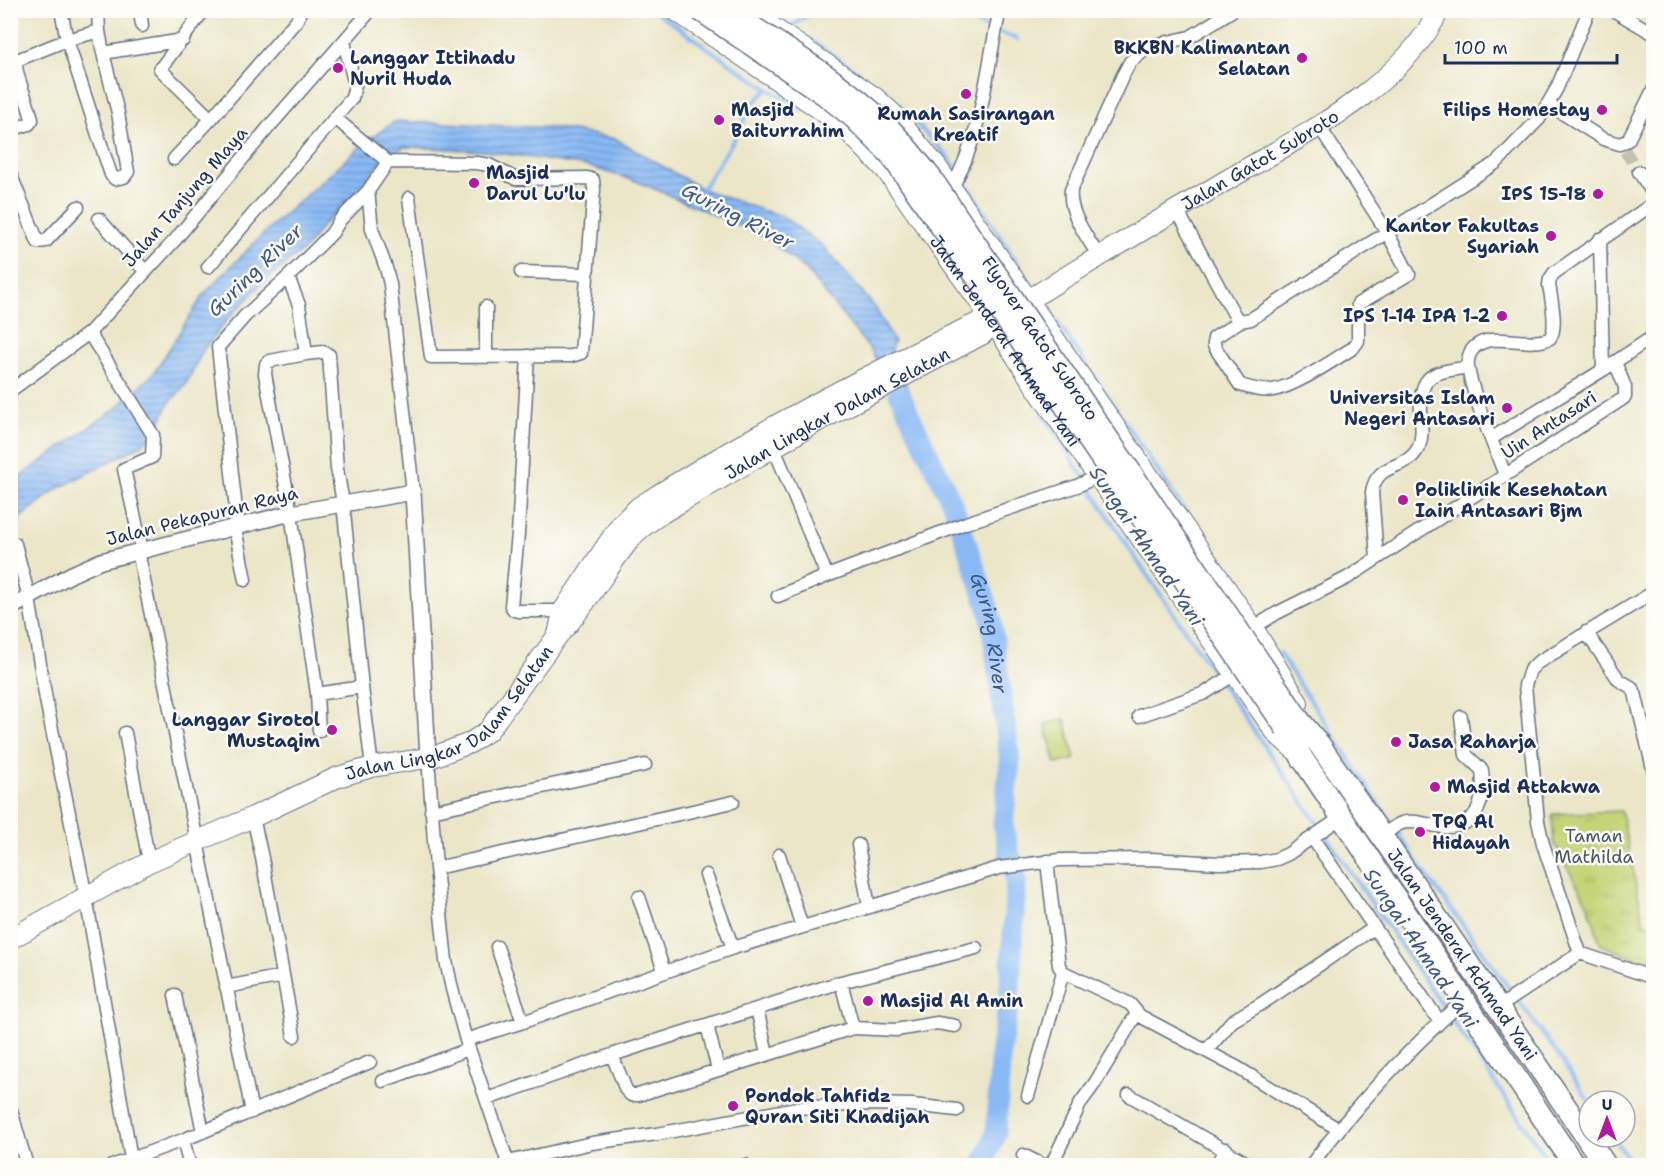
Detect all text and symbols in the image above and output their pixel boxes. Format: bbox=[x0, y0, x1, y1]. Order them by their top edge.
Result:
scale bar bbox=[1445, 27, 1618, 65]
place label: BKKBN Kalimantan Selatan bbox=[1114, 36, 1290, 81]
text: 100 m bbox=[1454, 36, 1508, 60]
place label: Langgar Ittihadu Nuril Huda bbox=[350, 46, 516, 91]
marker: BKKBN Kalimantan Selatan bbox=[1295, 51, 1309, 65]
marker: Langgar Ittihadu Nuril Huda bbox=[331, 61, 345, 75]
marker: Rumah Sasirangan Kreatif bbox=[959, 87, 973, 101]
place label: Masjid Baiturrahim bbox=[731, 98, 845, 143]
place label: Filips Homestay bbox=[1443, 98, 1590, 122]
place label: Rumah Sasirangan Kreatif bbox=[877, 102, 1055, 147]
marker: Filips Homestay bbox=[1595, 103, 1609, 117]
street label: Jalan Gatot Subroto bbox=[1177, 104, 1344, 216]
marker: Masjid Baiturrahim bbox=[712, 113, 726, 127]
street label: Jalan Tanjung Maya bbox=[117, 122, 253, 272]
place label: Masjid Darul Lu'lu bbox=[486, 161, 586, 206]
marker: Masjid Darul Lu'lu bbox=[467, 176, 481, 190]
water label: Guring River bbox=[677, 176, 799, 256]
place label: IPS 15-18 bbox=[1501, 182, 1586, 206]
marker: IPS 15-18 bbox=[1591, 187, 1605, 201]
place label: Kantor Fakultas Syariah bbox=[1385, 214, 1539, 259]
water label: Guring River bbox=[202, 218, 309, 322]
marker: Kantor Fakultas Syariah bbox=[1544, 229, 1558, 243]
street label: Jalan Jenderal Achmad Yani bbox=[924, 230, 1086, 452]
street label: Flyover Gatot Subroto bbox=[976, 252, 1104, 425]
place label: IPS 1-14 IPA 1-2 bbox=[1343, 304, 1490, 328]
marker: IPS 1-14 IPA 1-2 bbox=[1495, 309, 1509, 323]
street label: Jalan Lingkar Dalam Selatan bbox=[720, 342, 954, 485]
street label: Uin Antasari bbox=[1497, 385, 1601, 465]
place label: Universitas Islam Negeri Antasari bbox=[1329, 386, 1496, 431]
marker: Universitas Islam Negeri Antasari bbox=[1500, 401, 1514, 415]
water label: Sungai Ahmad Yani bbox=[1084, 461, 1210, 631]
place label: Poliklinik Kesehatan Iain Antasari Bjm bbox=[1415, 478, 1607, 523]
street label: Jalan Pekapuran Raya bbox=[104, 481, 300, 551]
marker: Poliklinik Kesehatan Iain Antasari Bjm bbox=[1396, 493, 1410, 507]
water label: Guring River bbox=[964, 569, 1014, 696]
street label: Jalan Lingkar Dalam Selatan bbox=[342, 640, 559, 786]
place label: Langgar Sirotol Mustaqim bbox=[172, 708, 321, 753]
marker: Langgar Sirotol Mustaqim bbox=[325, 723, 339, 737]
place label: Jasa Raharja bbox=[1408, 730, 1537, 754]
marker: Jasa Raharja bbox=[1389, 735, 1403, 749]
place label: Masjid Attakwa bbox=[1447, 775, 1601, 799]
marker: Masjid Attakwa bbox=[1428, 780, 1442, 794]
place label: TPQ Al Hidayah bbox=[1432, 810, 1510, 855]
park label: Taman Mathilda bbox=[1554, 824, 1634, 869]
marker: TPQ Al Hidayah bbox=[1413, 825, 1427, 839]
street label: Jalan Jenderal Achmad Yani bbox=[1382, 844, 1543, 1065]
water label: Sungai Ahmad Yani bbox=[1358, 863, 1484, 1033]
place label: Masjid Al Amin bbox=[880, 989, 1023, 1013]
marker: Masjid Al Amin bbox=[861, 994, 875, 1008]
place label: Pondok Tahfidz Quran Siti Khadijah bbox=[745, 1084, 930, 1129]
north arrow bbox=[1577, 1089, 1637, 1149]
text: U bbox=[1602, 1094, 1613, 1115]
marker: Pondok Tahfidz Quran Siti Khadijah bbox=[726, 1099, 740, 1113]

